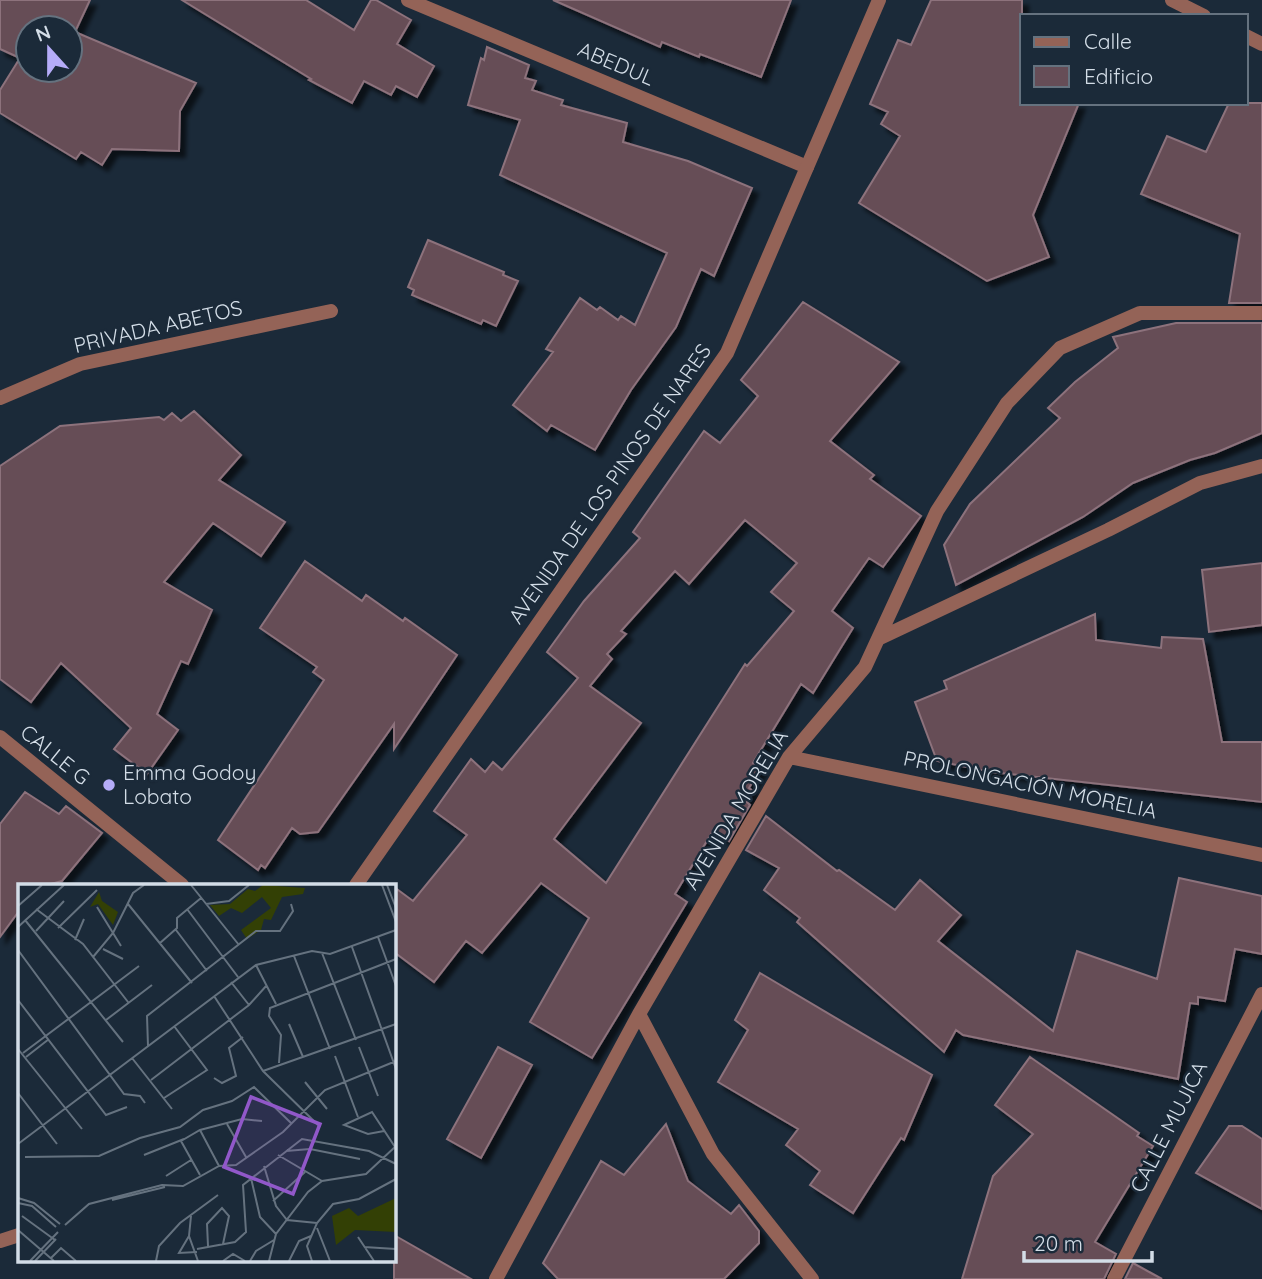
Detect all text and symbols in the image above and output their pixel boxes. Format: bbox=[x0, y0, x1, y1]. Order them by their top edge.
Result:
north arrow bbox=[14, 14, 84, 84]
legend bbox=[1020, 14, 1248, 105]
text: N bbox=[32, 19, 54, 47]
text: Calle bbox=[1084, 28, 1132, 54]
street label: ABEDUL bbox=[574, 35, 658, 91]
text: Edificio bbox=[1084, 63, 1153, 89]
street label: PRIVADA ABETOS bbox=[71, 294, 245, 358]
street label: AVENIDA DE LOS PINOS DE NARES bbox=[502, 338, 716, 628]
street label: CALLE G bbox=[16, 718, 96, 790]
street label: AVENIDA MORELIA bbox=[677, 725, 793, 894]
street label: PROLONGACIÓN MORELIA bbox=[901, 744, 1159, 824]
place label: Emma Godoy Lobato bbox=[123, 759, 256, 809]
marker: Emma Godoy Lobato bbox=[101, 777, 117, 793]
inset map bbox=[18, 884, 396, 1262]
street label: CALLE MUJICA bbox=[1124, 1056, 1212, 1197]
scale bar bbox=[1024, 1220, 1152, 1264]
text: 20 m bbox=[1034, 1230, 1083, 1256]

